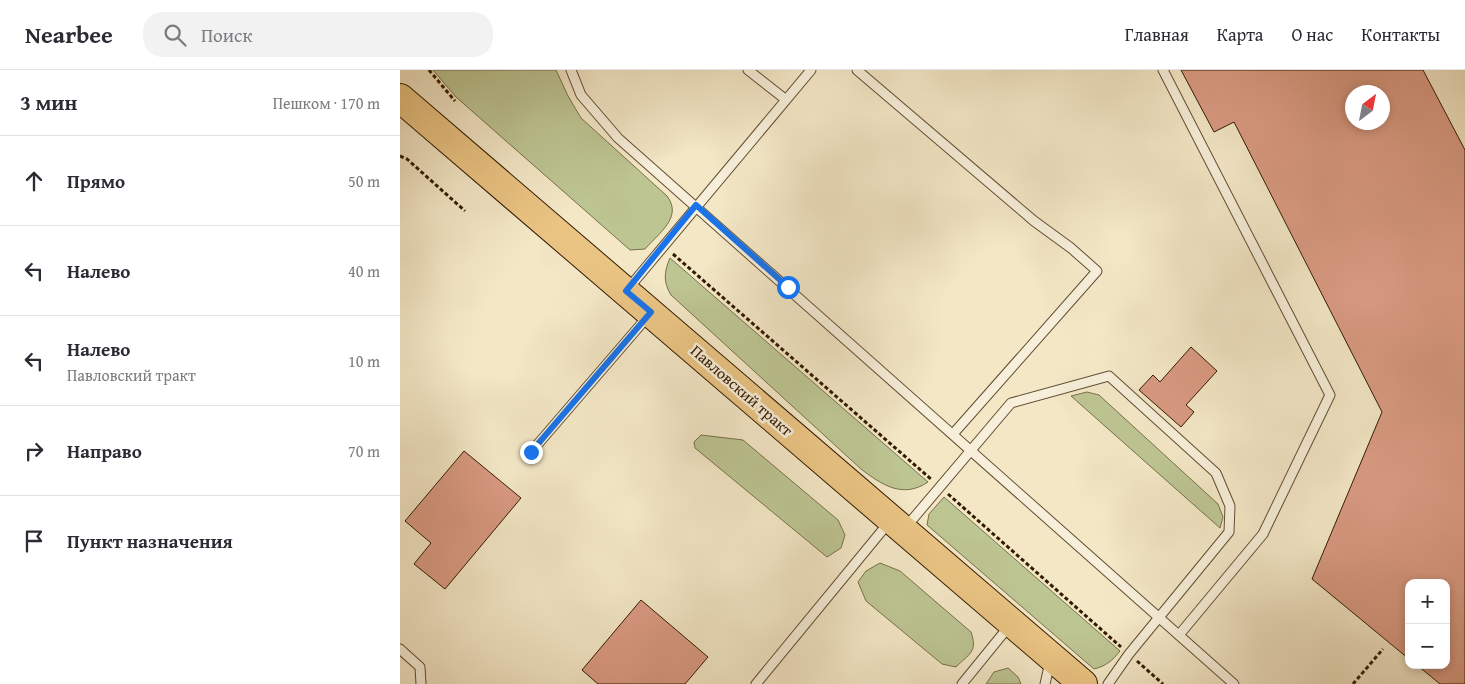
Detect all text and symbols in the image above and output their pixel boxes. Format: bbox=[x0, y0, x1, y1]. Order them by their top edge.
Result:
search box bbox=[143, 12, 493, 57]
text: Nearbee bbox=[25, 17, 113, 52]
icon: search bbox=[161, 21, 189, 49]
text: Поиск bbox=[201, 21, 253, 49]
text: Главная bbox=[1125, 21, 1189, 48]
text: Карта bbox=[1217, 21, 1263, 48]
text: О нас bbox=[1291, 21, 1333, 48]
text: Контакты bbox=[1361, 21, 1440, 48]
north arrow bbox=[1345, 85, 1390, 130]
text: 3 мин bbox=[20, 87, 77, 118]
text: Пешком · 170 m bbox=[273, 91, 380, 115]
icon: ahead bbox=[20, 167, 48, 195]
text: Прямо bbox=[67, 167, 125, 195]
text: 50 m bbox=[348, 169, 380, 193]
icon: left bbox=[20, 257, 48, 285]
text: Налево bbox=[67, 257, 130, 285]
text: 40 m bbox=[348, 259, 380, 283]
route start bbox=[777, 276, 800, 299]
text: Налево bbox=[67, 335, 130, 363]
street label: Павловский тракт bbox=[686, 339, 799, 441]
icon: left bbox=[20, 347, 48, 375]
text: 10 m bbox=[348, 349, 380, 373]
text: Павловский тракт bbox=[67, 363, 196, 387]
icon: right bbox=[20, 437, 48, 465]
text: Направо bbox=[67, 437, 142, 465]
text: 70 m bbox=[348, 439, 380, 463]
route end bbox=[520, 441, 543, 464]
icon: arrive bbox=[20, 527, 48, 555]
text: Пункт назначения bbox=[67, 527, 233, 555]
map controls bbox=[1405, 579, 1450, 669]
button: + bbox=[1405, 579, 1450, 624]
button: − bbox=[1405, 624, 1450, 669]

